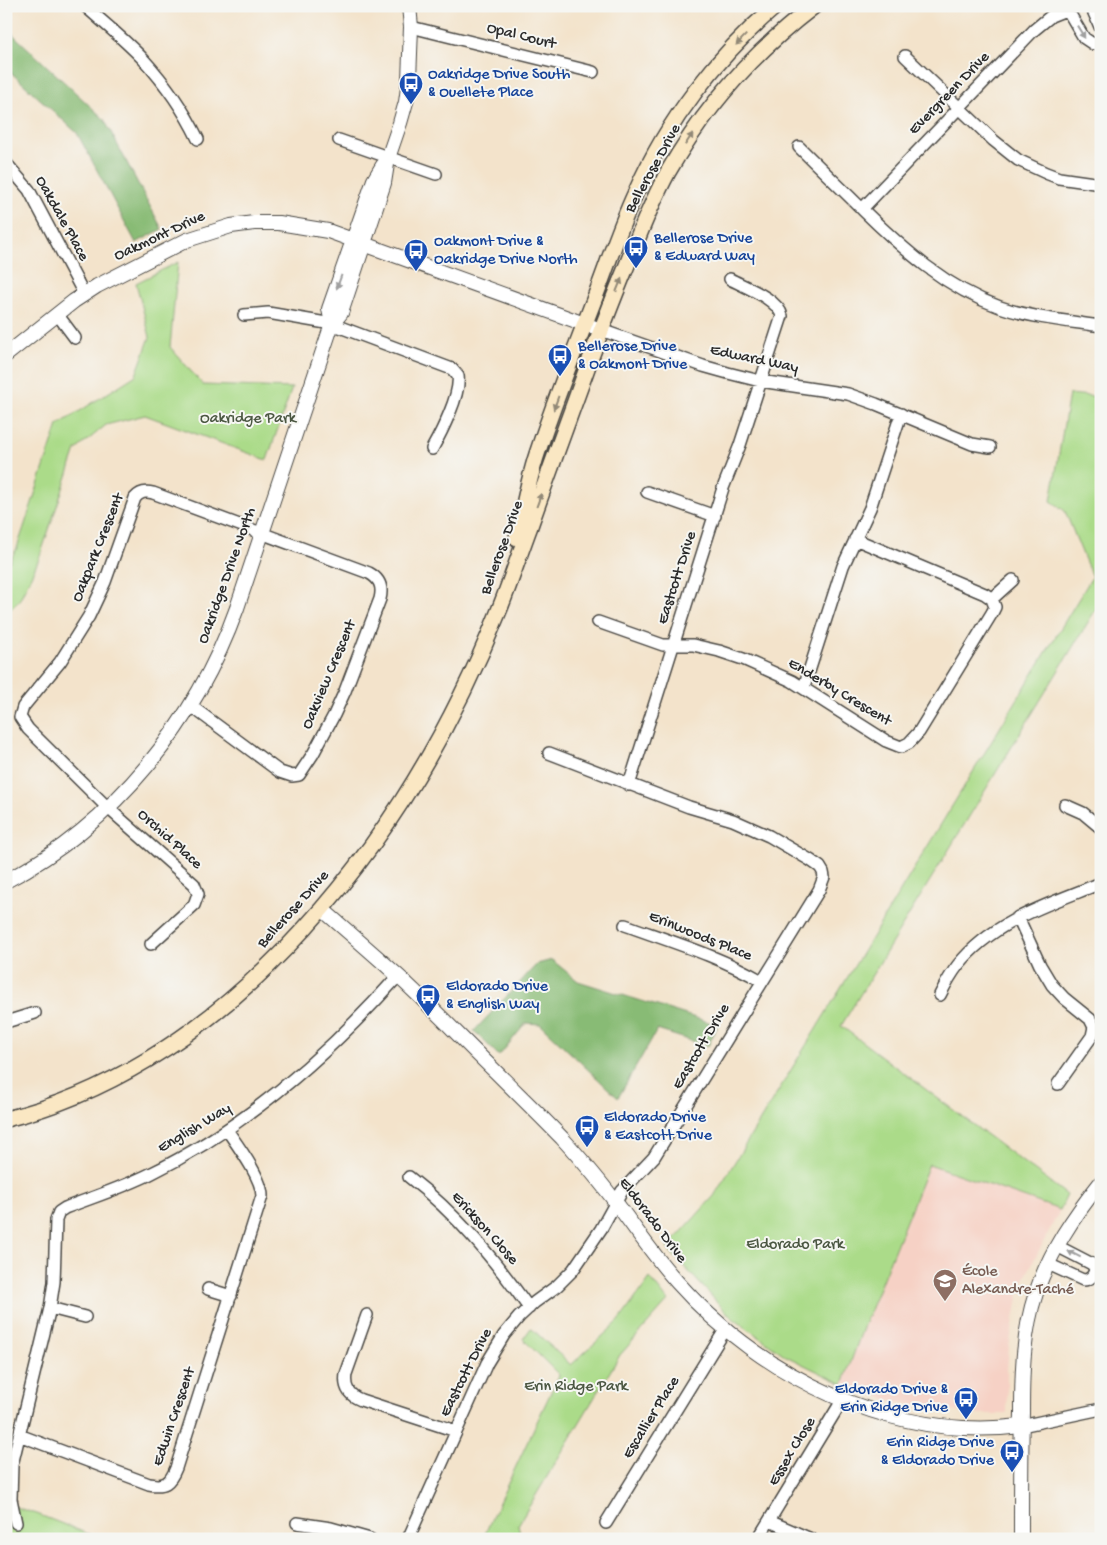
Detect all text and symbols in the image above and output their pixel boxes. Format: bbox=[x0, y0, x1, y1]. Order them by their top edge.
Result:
street label: Opal Court bbox=[485, 19, 559, 55]
one-way arrow bbox=[1076, 26, 1085, 39]
one-way arrow bbox=[735, 33, 747, 45]
street label: Evergreen Drive bbox=[905, 48, 995, 140]
place label: Oakridge Drive South & Ouellete Place bbox=[428, 66, 571, 103]
bus stop icon: Oakridge Drive South & Ouellete Place bbox=[398, 71, 424, 105]
street label: Bellerose Drive bbox=[621, 121, 687, 218]
one-way arrow bbox=[684, 132, 694, 145]
street label: Oakdale Place bbox=[30, 173, 93, 266]
street label: Oakmont Drive bbox=[112, 207, 209, 266]
place label: Bellerose Drive & Edward Way bbox=[653, 230, 755, 267]
place label: Oakmont Drive & Oakridge Drive North bbox=[434, 233, 578, 270]
bus stop icon: Bellerose Drive & Edward Way bbox=[623, 235, 649, 269]
bus stop icon: Oakmont Drive & Oakridge Drive North bbox=[403, 238, 429, 272]
one-way arrow bbox=[335, 275, 343, 290]
one-way arrow bbox=[615, 277, 623, 292]
place label: Bellerose Drive & Oakmont Drive bbox=[577, 338, 688, 375]
street label: Edward Way bbox=[708, 341, 800, 379]
bus stop icon: Bellerose Drive & Oakmont Drive bbox=[547, 343, 573, 377]
one-way arrow bbox=[552, 395, 559, 410]
park label: Oakridge Park bbox=[200, 410, 298, 429]
street label: Oakpark Crescent bbox=[69, 490, 130, 605]
one-way arrow bbox=[536, 493, 543, 508]
street label: Bellerose Drive bbox=[477, 498, 529, 598]
street label: Oakridge Drive North bbox=[195, 505, 262, 647]
street label: Eastcott Drive bbox=[654, 528, 702, 627]
street label: Oakview Crescent bbox=[298, 616, 362, 733]
street label: Enderby Crescent bbox=[784, 655, 895, 732]
street label: Orchid Place bbox=[133, 806, 206, 875]
street label: Bellerose Drive bbox=[253, 866, 335, 954]
street label: Erinwoods Place bbox=[646, 908, 755, 967]
place label: Eldorado Drive & English Way bbox=[446, 978, 549, 1015]
bus stop icon: Eldorado Drive & English Way bbox=[415, 983, 441, 1017]
street label: Eastcott Drive bbox=[669, 1000, 735, 1093]
street label: English Way bbox=[155, 1100, 235, 1158]
place label: Eldorado Drive & Eastcott Drive bbox=[604, 1109, 713, 1146]
bus stop icon: Eldorado Drive & Eastcott Drive bbox=[574, 1114, 600, 1148]
street label: Eldorado Drive bbox=[614, 1175, 691, 1268]
street label: Erickson Close bbox=[446, 1188, 522, 1270]
park label: Eldorado Park bbox=[746, 1236, 846, 1255]
one-way arrow bbox=[1067, 1250, 1081, 1258]
place label: École Alexandre-Taché bbox=[962, 1263, 1075, 1300]
school or university icon: École Alexandre-Taché bbox=[932, 1268, 958, 1302]
street label: Eastcott Drive bbox=[437, 1325, 498, 1420]
street label: Edwin Crescent bbox=[149, 1364, 201, 1469]
street label: Escallier Place bbox=[619, 1373, 685, 1463]
park label: Erin Ridge Park bbox=[524, 1378, 630, 1397]
place label: Eldorado Drive & Erin Ridge Drive bbox=[835, 1381, 949, 1418]
bus stop icon: Eldorado Drive & Erin Ridge Drive bbox=[953, 1386, 979, 1420]
street label: Essex Close bbox=[765, 1414, 821, 1490]
place label: Erin Ridge Drive & Eldorado Drive bbox=[881, 1434, 995, 1471]
bus stop icon: Erin Ridge Drive & Eldorado Drive bbox=[999, 1439, 1025, 1473]

